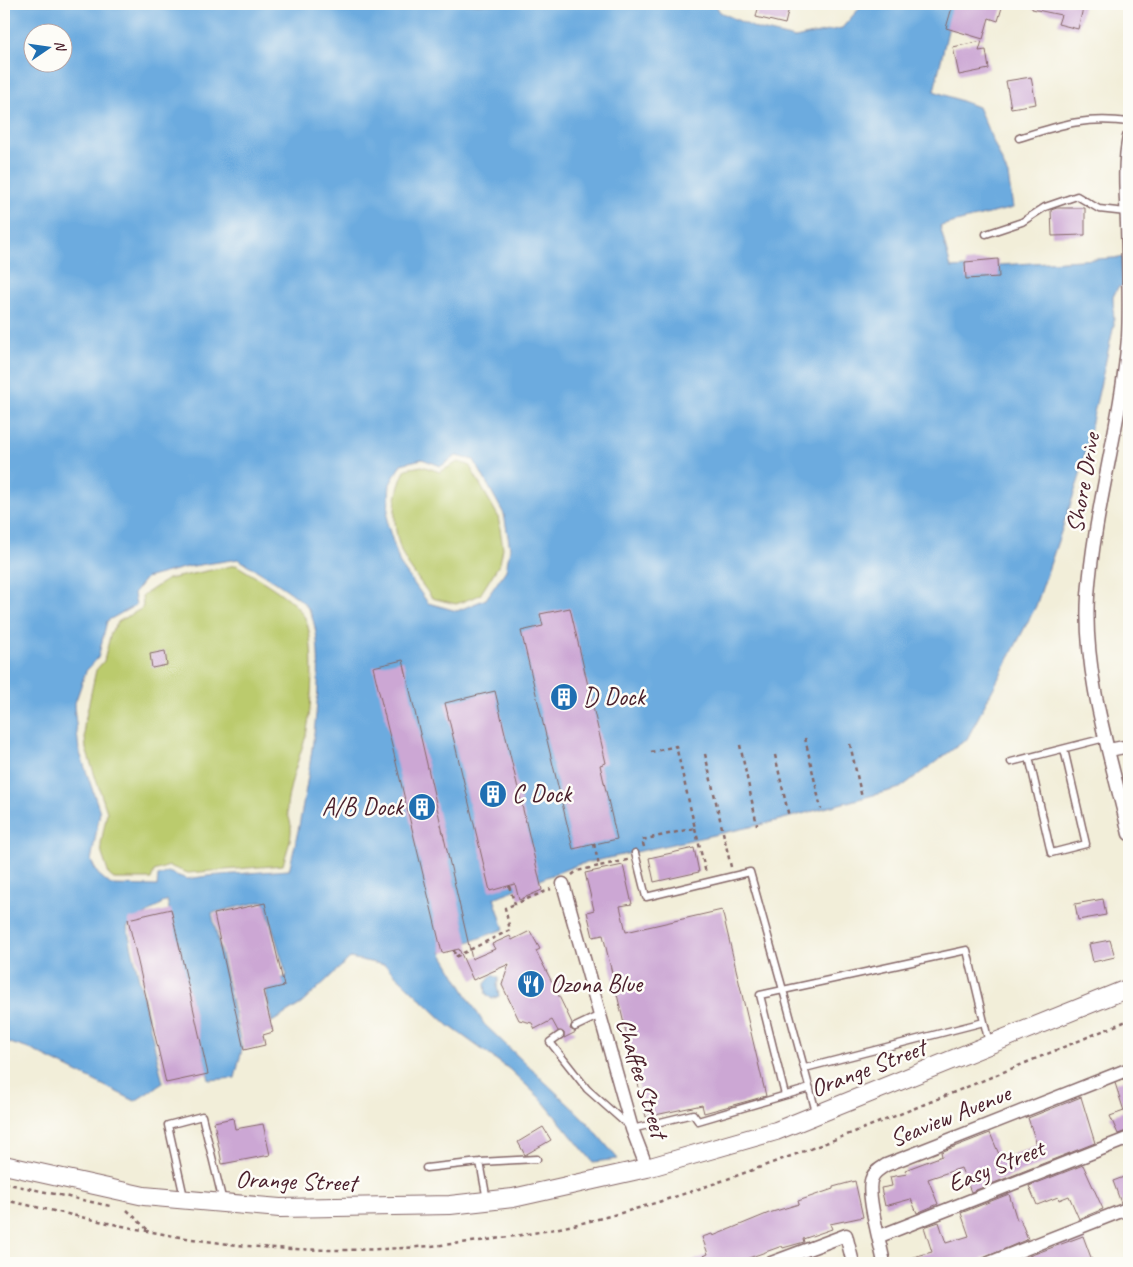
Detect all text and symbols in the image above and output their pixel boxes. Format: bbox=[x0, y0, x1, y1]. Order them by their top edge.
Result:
north arrow bbox=[22, 22, 72, 72]
text: N bbox=[51, 39, 70, 54]
street label: Shore Drive bbox=[1058, 429, 1108, 535]
place label: D Dock bbox=[583, 681, 647, 713]
building icon: D Dock bbox=[549, 682, 579, 712]
place label: C Dock bbox=[512, 778, 573, 810]
building icon: C Dock bbox=[478, 779, 508, 809]
place label: A/B Dock bbox=[322, 791, 405, 823]
building icon: A/B Dock bbox=[407, 792, 437, 822]
place label: Ozona Blue bbox=[550, 968, 644, 1000]
restaurant icon: Ozona Blue bbox=[516, 969, 546, 999]
street label: Chaffee Street bbox=[609, 1014, 676, 1145]
street label: Orange Street bbox=[806, 1030, 934, 1105]
street label: Seaview Avenue bbox=[885, 1077, 1017, 1155]
street label: Easy Street bbox=[943, 1131, 1051, 1200]
street label: Orange Street bbox=[235, 1163, 361, 1199]

